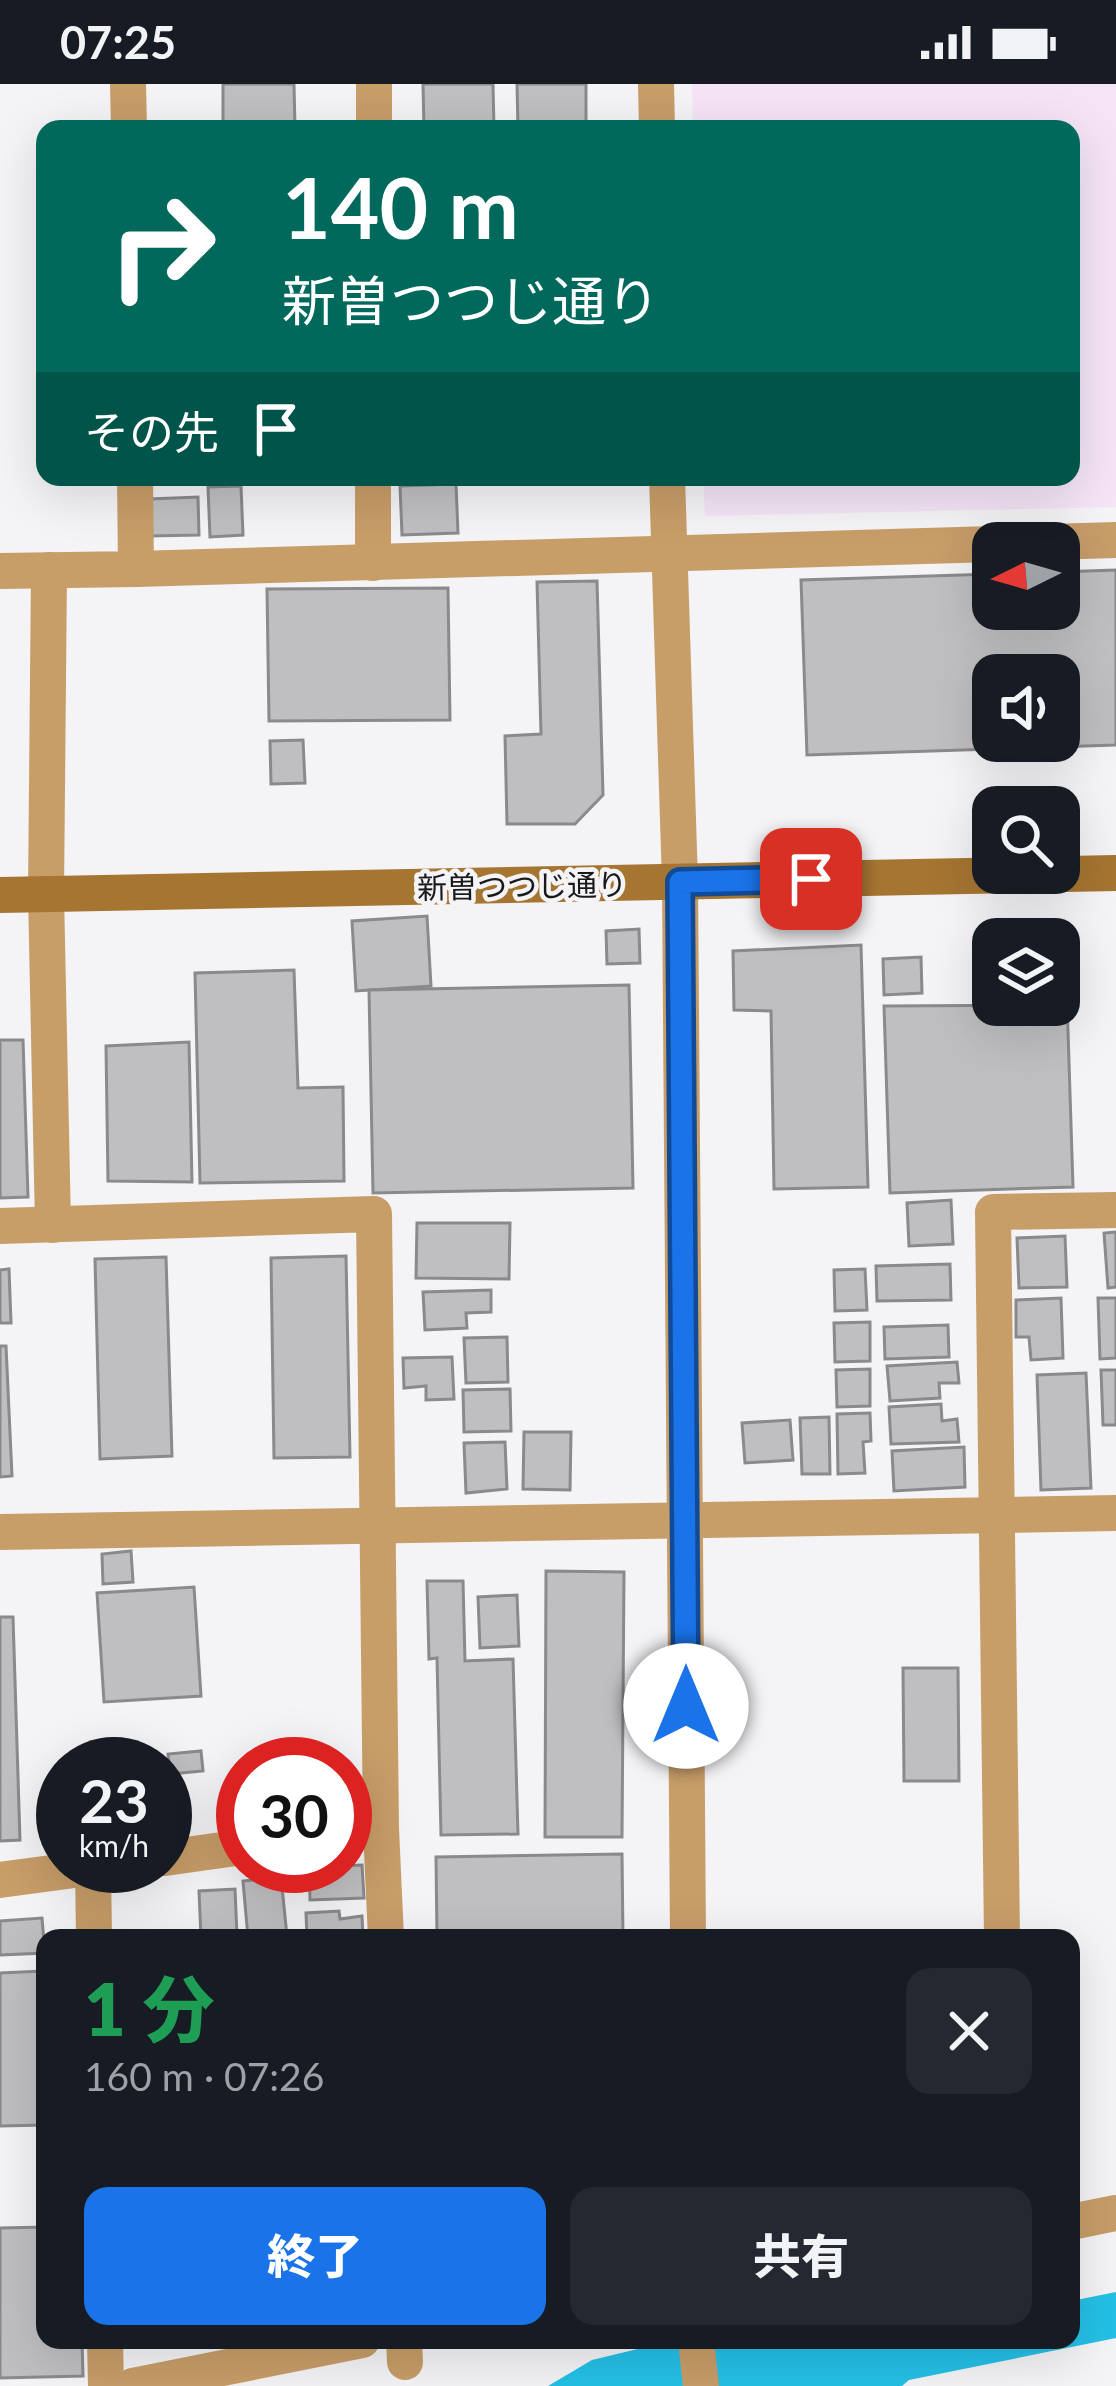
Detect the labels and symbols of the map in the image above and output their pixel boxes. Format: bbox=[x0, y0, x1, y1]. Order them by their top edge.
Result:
north arrow bbox=[972, 522, 1080, 630]
pin bbox=[760, 828, 862, 930]
street label: 新曽つつじ通り bbox=[417, 865, 627, 905]
position arrow bbox=[623, 1643, 749, 1769]
speed limit sign: 30 bbox=[216, 1737, 372, 1893]

